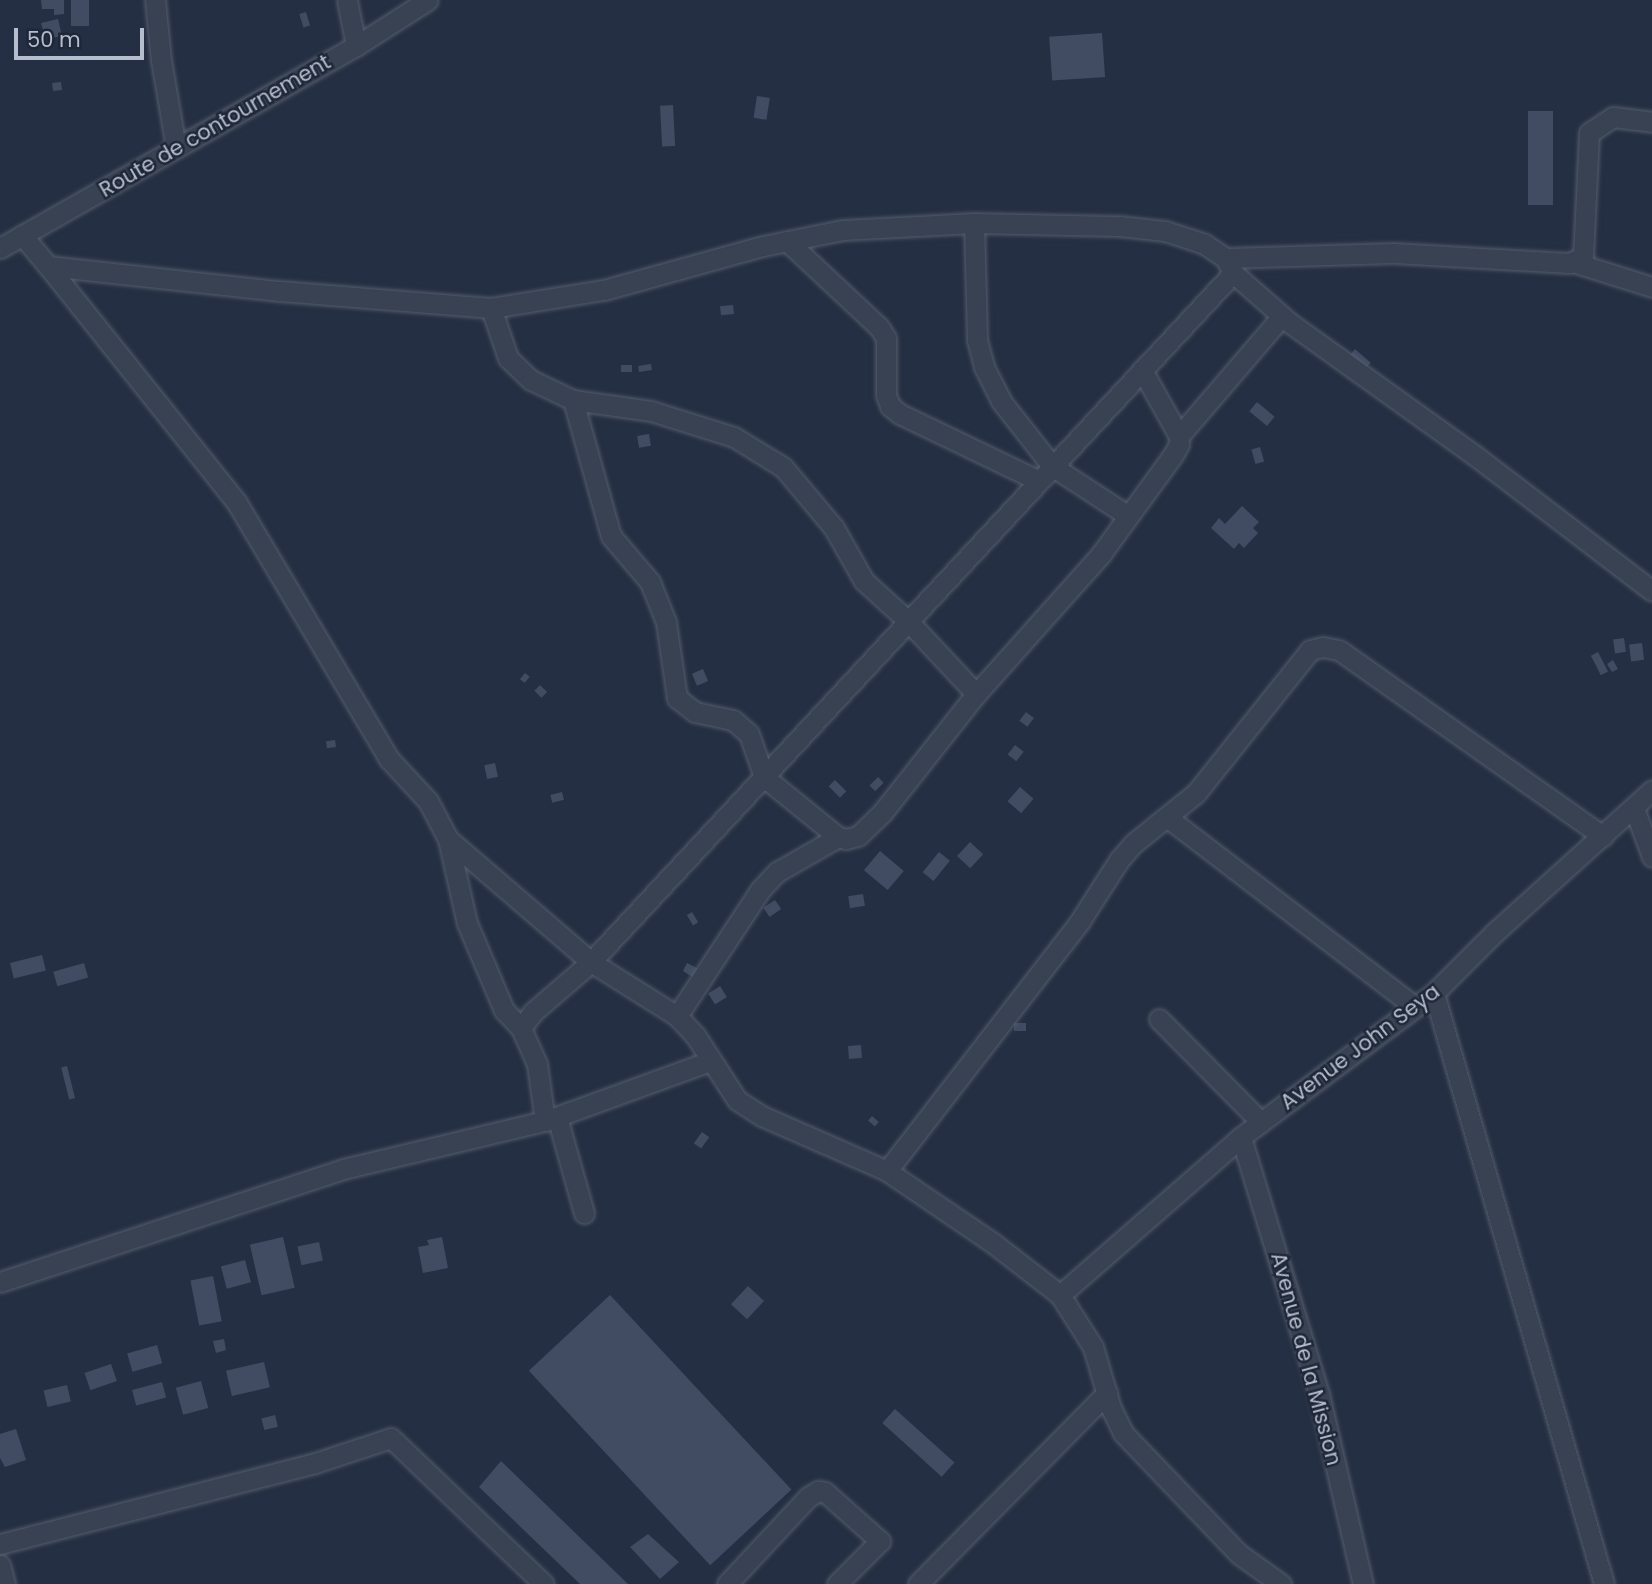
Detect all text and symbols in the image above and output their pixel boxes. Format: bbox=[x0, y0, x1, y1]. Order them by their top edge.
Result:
scale bar bbox=[18, 14, 147, 58]
text: 50 m bbox=[27, 25, 81, 54]
street label: Route de contournement bbox=[95, 49, 335, 203]
street label: Avenue John Seya bbox=[1275, 979, 1445, 1115]
street label: Avenue de la Mission bbox=[1265, 1250, 1347, 1468]

